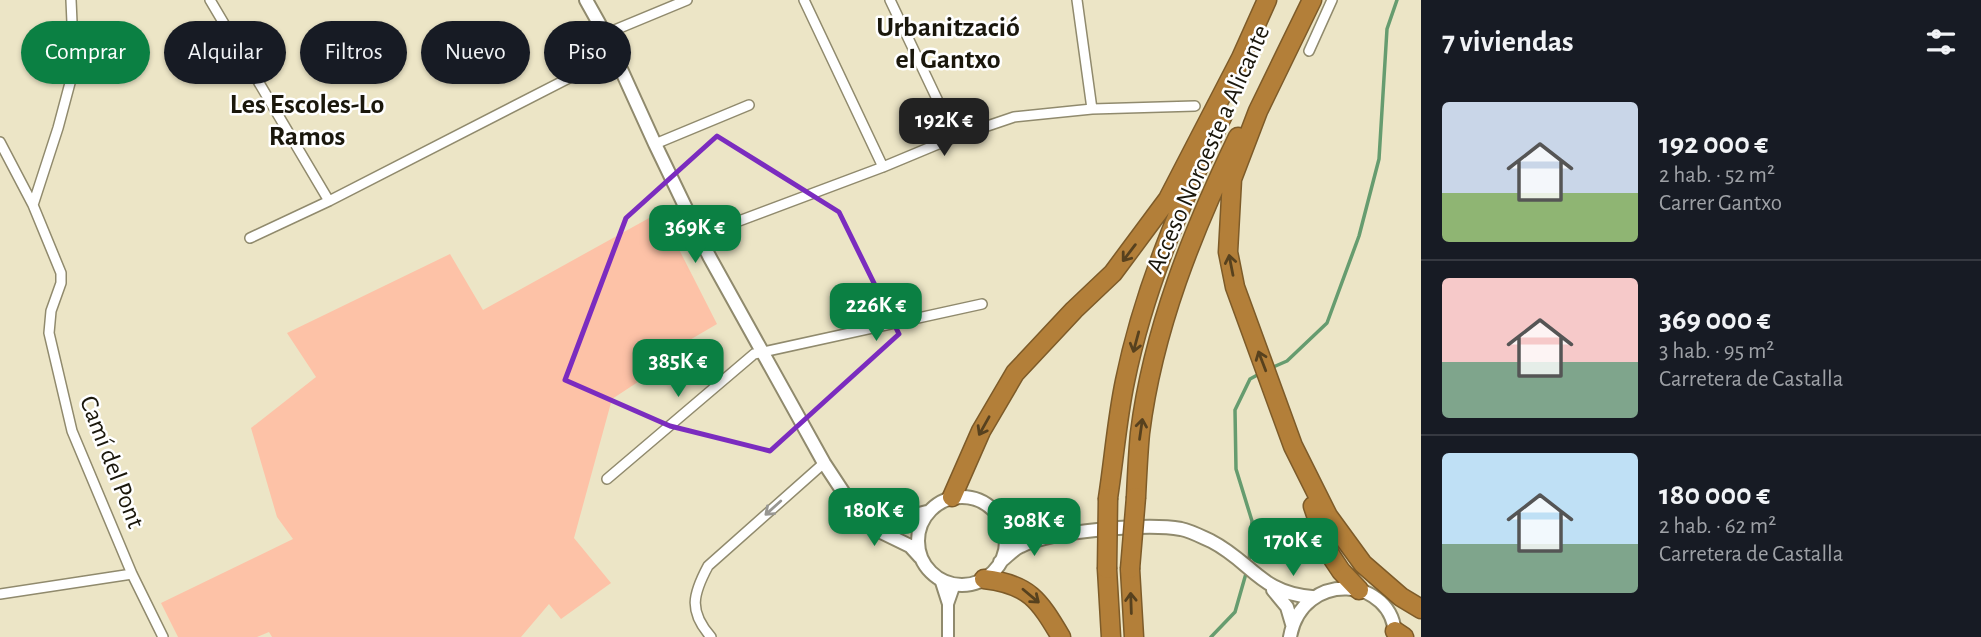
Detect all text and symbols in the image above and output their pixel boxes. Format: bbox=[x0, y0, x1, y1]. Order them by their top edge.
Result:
district label: Urbanització el Gantxo bbox=[876, 14, 1020, 74]
chip: Comprar bbox=[21, 21, 150, 84]
chip: Alquilar bbox=[164, 21, 286, 84]
chip: Filtros bbox=[300, 21, 407, 84]
chip: Nuevo bbox=[421, 21, 530, 84]
chip: Piso bbox=[544, 21, 631, 84]
street label: Acceso Noroeste a Alicante bbox=[1141, 21, 1275, 277]
icon: filters bbox=[1922, 23, 1960, 61]
text: 7 viviendas bbox=[1442, 27, 1574, 57]
district label: Les Escoles-Lo Ramos bbox=[230, 91, 384, 151]
pin: 192K € bbox=[887, 99, 1001, 158]
text: 192K € bbox=[915, 109, 973, 132]
text: 192 000 € bbox=[1659, 129, 1768, 159]
icon: home bbox=[1498, 130, 1582, 214]
text: 2 hab. · 52 m² bbox=[1659, 164, 1775, 187]
text: Carrer Gantxo bbox=[1659, 192, 1782, 215]
pin: 369K € bbox=[638, 205, 752, 265]
text: 369K € bbox=[665, 216, 725, 239]
one-way arrow bbox=[1122, 243, 1136, 262]
one-way arrow bbox=[1224, 255, 1237, 277]
pin: 226K € bbox=[819, 284, 933, 343]
text: 226K € bbox=[846, 294, 906, 317]
text: 369 000 € bbox=[1659, 305, 1771, 335]
icon: home bbox=[1498, 306, 1582, 390]
one-way arrow bbox=[1128, 330, 1141, 352]
pin: 385K € bbox=[621, 340, 735, 399]
text: 3 hab. · 95 m² bbox=[1659, 340, 1774, 363]
text: 385K € bbox=[649, 350, 707, 373]
one-way arrow bbox=[1255, 351, 1267, 373]
text: Carretera de Castalla bbox=[1659, 368, 1843, 391]
street label: Camí del Pont bbox=[75, 392, 149, 532]
one-way arrow bbox=[977, 416, 991, 436]
one-way arrow bbox=[1135, 418, 1148, 441]
text: 180 000 € bbox=[1659, 480, 1770, 510]
icon: home bbox=[1498, 481, 1582, 565]
pin: 180K € bbox=[817, 489, 931, 548]
pin: 308K € bbox=[977, 498, 1091, 558]
text: 180K € bbox=[844, 499, 904, 522]
one-way arrow bbox=[765, 500, 782, 517]
text: 308K € bbox=[1004, 509, 1064, 532]
text: 2 hab. · 62 m² bbox=[1659, 515, 1776, 538]
pin: 170K € bbox=[1236, 518, 1350, 578]
text: 170K € bbox=[1264, 529, 1322, 552]
text: Carretera de Castalla bbox=[1659, 543, 1843, 566]
one-way arrow bbox=[1021, 588, 1039, 604]
one-way arrow bbox=[1125, 592, 1138, 615]

